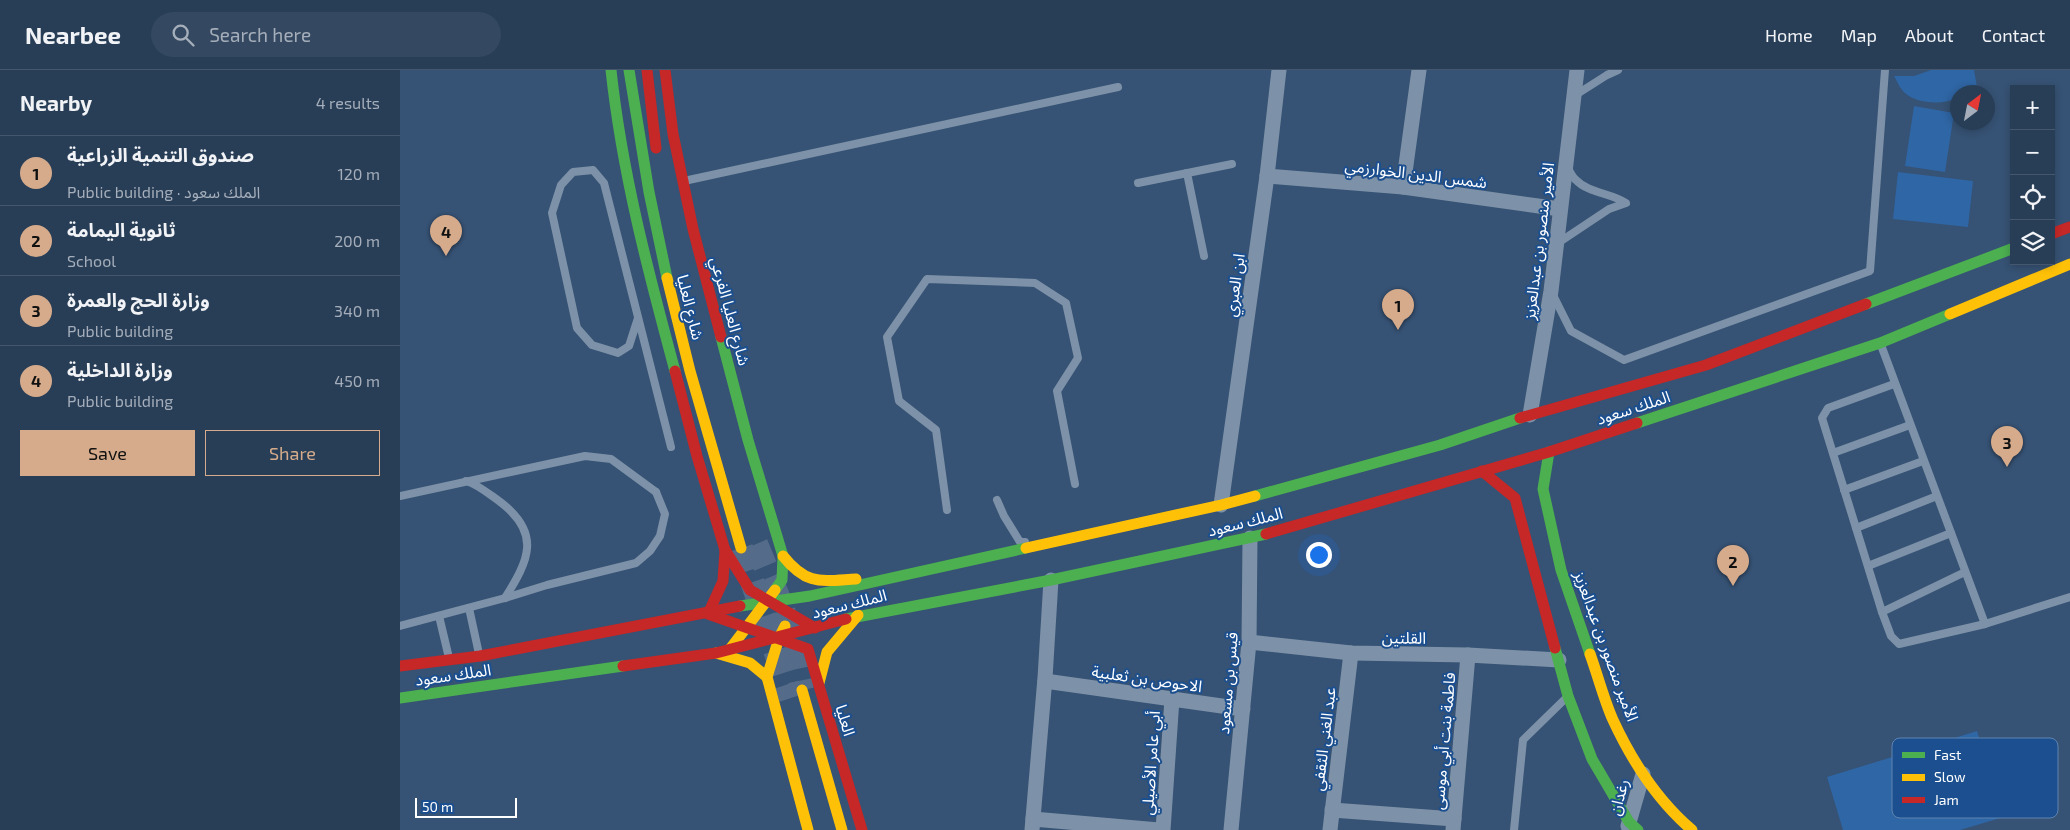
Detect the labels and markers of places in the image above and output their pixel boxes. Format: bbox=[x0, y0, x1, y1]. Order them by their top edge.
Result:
pin: 4 bbox=[430, 215, 462, 256]
pin: 1 bbox=[1382, 289, 1414, 330]
pin: 3 bbox=[1991, 426, 2023, 467]
pin: 2 bbox=[1717, 545, 1749, 586]

